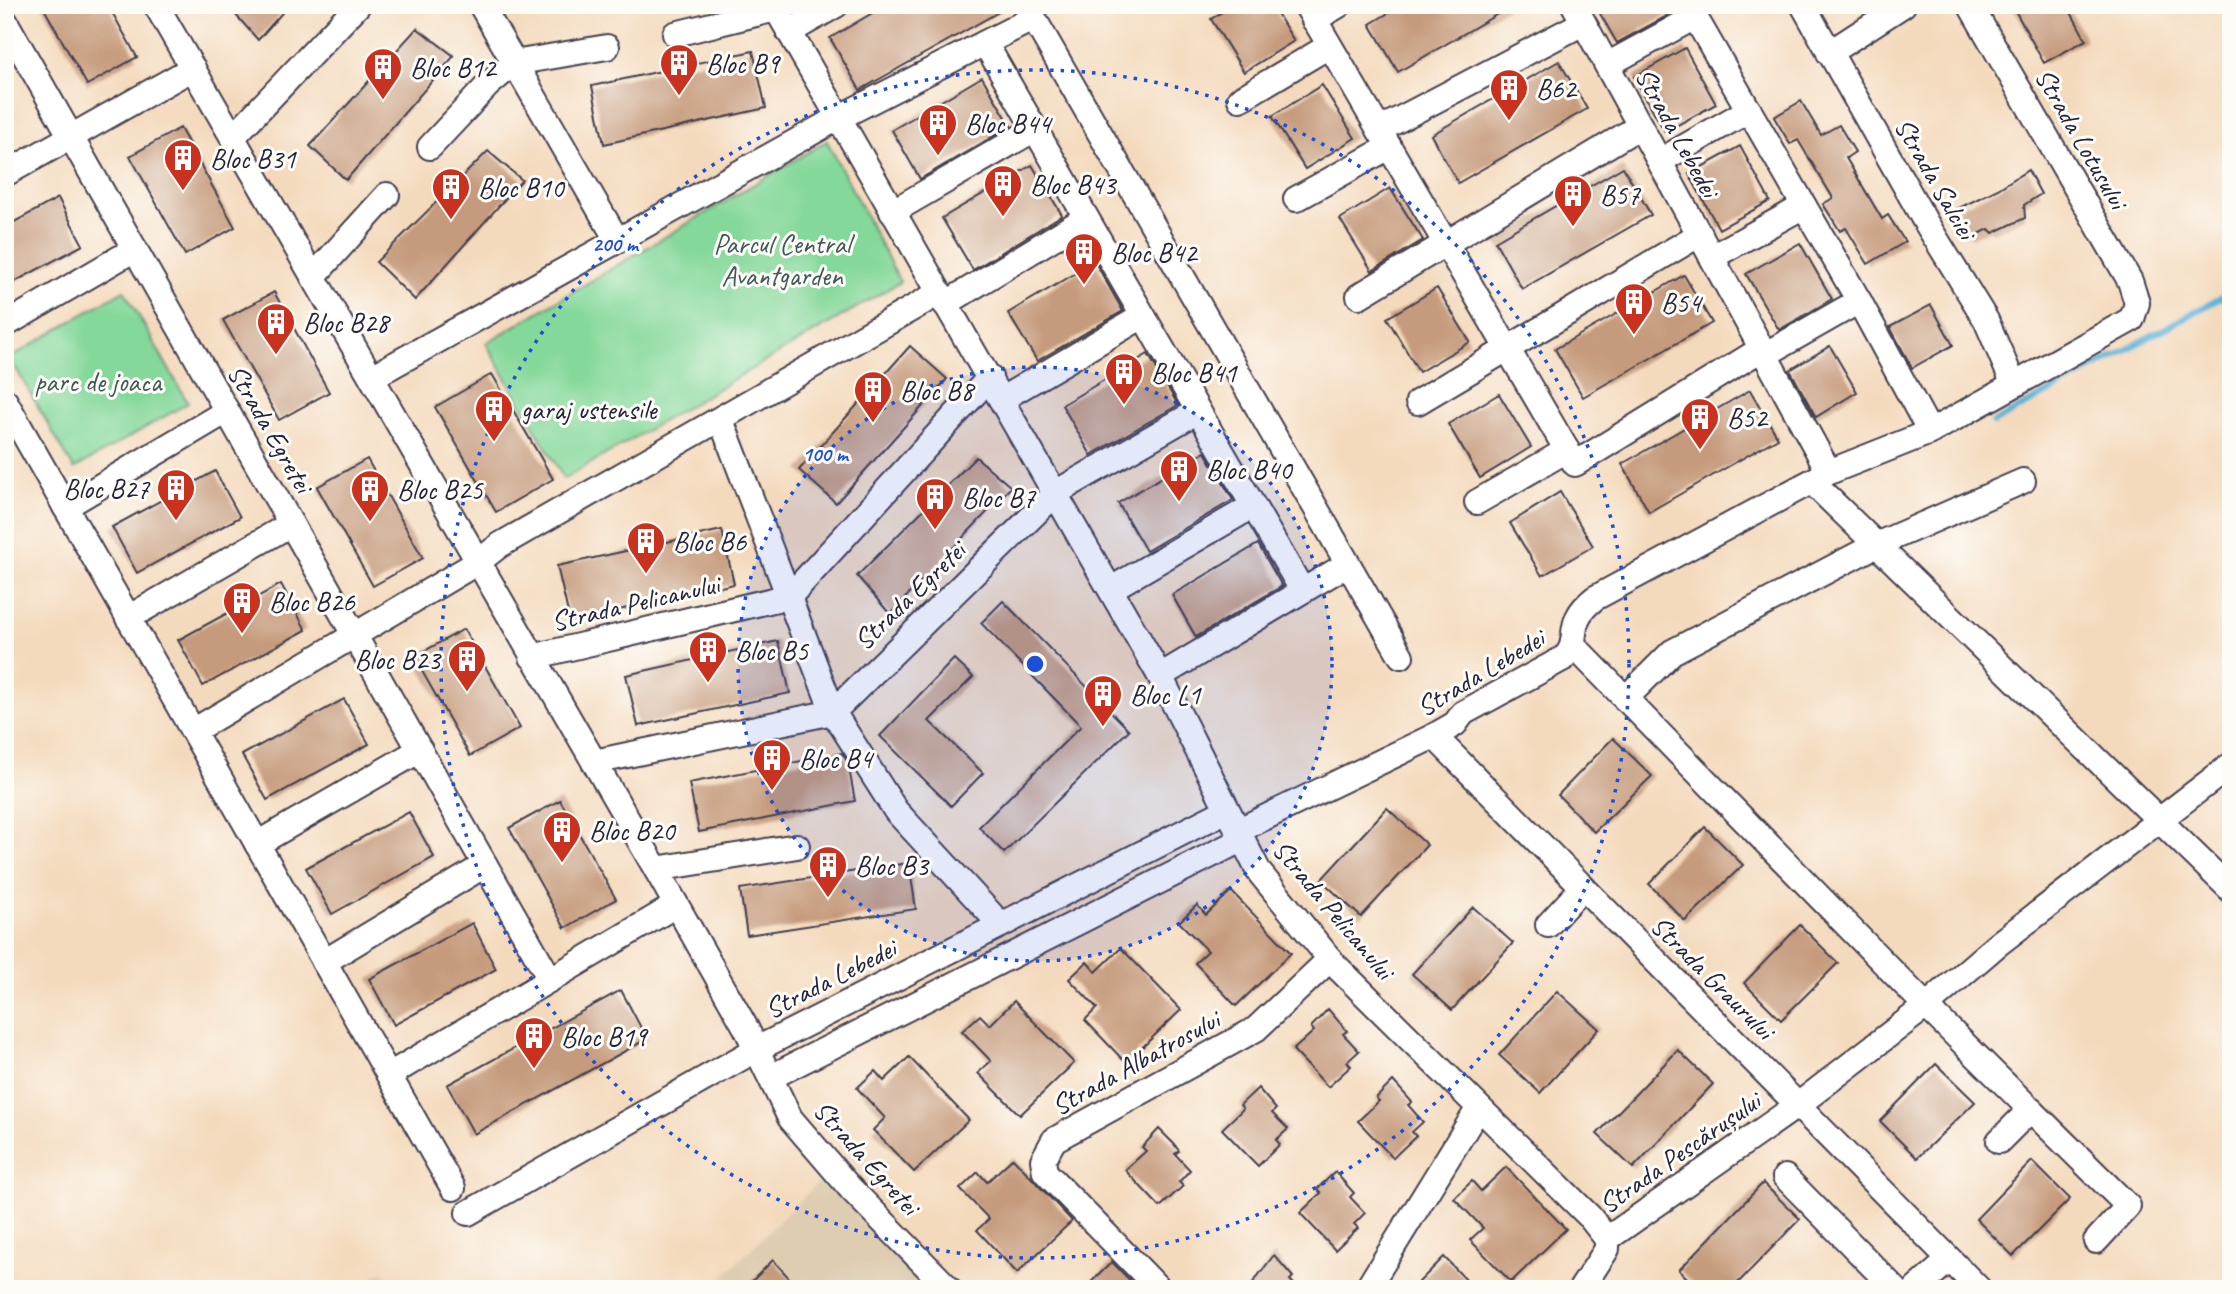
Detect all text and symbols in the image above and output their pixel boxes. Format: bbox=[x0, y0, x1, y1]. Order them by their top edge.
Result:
building icon: Bloc B9 bbox=[658, 42, 700, 97]
building icon: Bloc B12 bbox=[362, 46, 404, 101]
place label: Bloc B9 bbox=[706, 46, 781, 81]
place label: Bloc B12 bbox=[410, 50, 498, 85]
street label: Strada Lebedei bbox=[1628, 61, 1729, 206]
street label: Strada Lotusului bbox=[2027, 62, 2138, 218]
building icon: B62 bbox=[1488, 67, 1530, 122]
place label: B62 bbox=[1536, 71, 1578, 106]
building icon: Bloc B44 bbox=[917, 102, 959, 157]
place label: Bloc B44 bbox=[965, 106, 1053, 141]
street label: Strada Salciei bbox=[1887, 111, 1986, 248]
building icon: Bloc B31 bbox=[162, 137, 204, 192]
place label: Bloc B31 bbox=[210, 141, 297, 176]
building icon: Bloc B43 bbox=[982, 163, 1024, 218]
building icon: Bloc B10 bbox=[430, 166, 472, 221]
place label: Bloc B43 bbox=[1030, 167, 1118, 202]
place label: Bloc B10 bbox=[478, 170, 566, 205]
building icon: B57 bbox=[1552, 173, 1594, 228]
place label: B57 bbox=[1600, 177, 1641, 212]
park label: Parcul Central Avantgarden bbox=[713, 226, 856, 293]
text: 200 m bbox=[592, 231, 640, 257]
building icon: Bloc B42 bbox=[1063, 231, 1105, 286]
place label: Bloc B42 bbox=[1111, 235, 1199, 270]
building icon: B54 bbox=[1613, 281, 1655, 336]
place label: B54 bbox=[1661, 285, 1703, 320]
building icon: Bloc B28 bbox=[255, 301, 297, 356]
place label: Bloc B28 bbox=[303, 305, 391, 340]
building icon: Bloc B41 bbox=[1103, 351, 1145, 406]
place label: Bloc B41 bbox=[1151, 355, 1238, 390]
street label: Strada Egretei bbox=[220, 358, 323, 502]
park label: parc de joaca bbox=[35, 364, 163, 399]
building icon: Bloc B8 bbox=[852, 369, 894, 424]
place label: Bloc B8 bbox=[900, 373, 975, 408]
building icon: garaj ustensile bbox=[473, 388, 515, 443]
place label: garaj ustensile bbox=[521, 392, 658, 427]
building icon: B52 bbox=[1679, 396, 1721, 451]
place label: B52 bbox=[1727, 400, 1769, 435]
text: 100 m bbox=[802, 441, 850, 467]
building icon: Bloc B40 bbox=[1158, 448, 1200, 503]
place label: Bloc B40 bbox=[1206, 452, 1294, 487]
building icon: Bloc B27 bbox=[155, 467, 197, 522]
building icon: Bloc B25 bbox=[349, 468, 391, 523]
place label: Bloc B27 bbox=[63, 471, 150, 506]
place label: Bloc B25 bbox=[397, 472, 484, 507]
building icon: Bloc B7 bbox=[914, 476, 956, 531]
place label: Bloc B7 bbox=[962, 480, 1036, 515]
building icon: Bloc B6 bbox=[625, 520, 667, 575]
place label: Bloc B6 bbox=[673, 524, 747, 559]
street label: Strada Egretei bbox=[846, 531, 975, 657]
street label: Strada Pelicanului bbox=[548, 565, 726, 639]
building icon: Bloc B26 bbox=[221, 580, 263, 635]
place label: Bloc B26 bbox=[269, 584, 356, 619]
street label: Strada Lebedei bbox=[1410, 619, 1554, 724]
building icon: Bloc B5 bbox=[687, 629, 729, 684]
place label: Bloc B5 bbox=[735, 633, 809, 668]
building icon: Bloc B23 bbox=[446, 638, 488, 693]
place label: Bloc B23 bbox=[354, 642, 442, 677]
centre of rings bbox=[1023, 652, 1047, 676]
building icon: Bloc L1 bbox=[1082, 673, 1124, 728]
place label: Bloc L1 bbox=[1130, 677, 1202, 712]
building icon: Bloc B4 bbox=[751, 737, 793, 792]
place label: Bloc B4 bbox=[799, 741, 874, 776]
building icon: Bloc B20 bbox=[541, 809, 583, 864]
place label: Bloc B20 bbox=[589, 813, 677, 848]
street label: Strada Pelicanului bbox=[1265, 833, 1404, 989]
building icon: Bloc B3 bbox=[807, 844, 849, 899]
place label: Bloc B3 bbox=[855, 848, 930, 883]
street label: Strada Graurului bbox=[1643, 908, 1785, 1049]
street label: Strada Lebedei bbox=[759, 929, 905, 1026]
street label: Strada Albatrosului bbox=[1045, 1000, 1229, 1123]
building icon: Bloc B19 bbox=[513, 1015, 555, 1070]
place label: Bloc B19 bbox=[561, 1019, 649, 1054]
street label: Strada Pescărușului bbox=[1592, 1082, 1770, 1221]
street label: Strada Egretei bbox=[806, 1093, 930, 1225]

